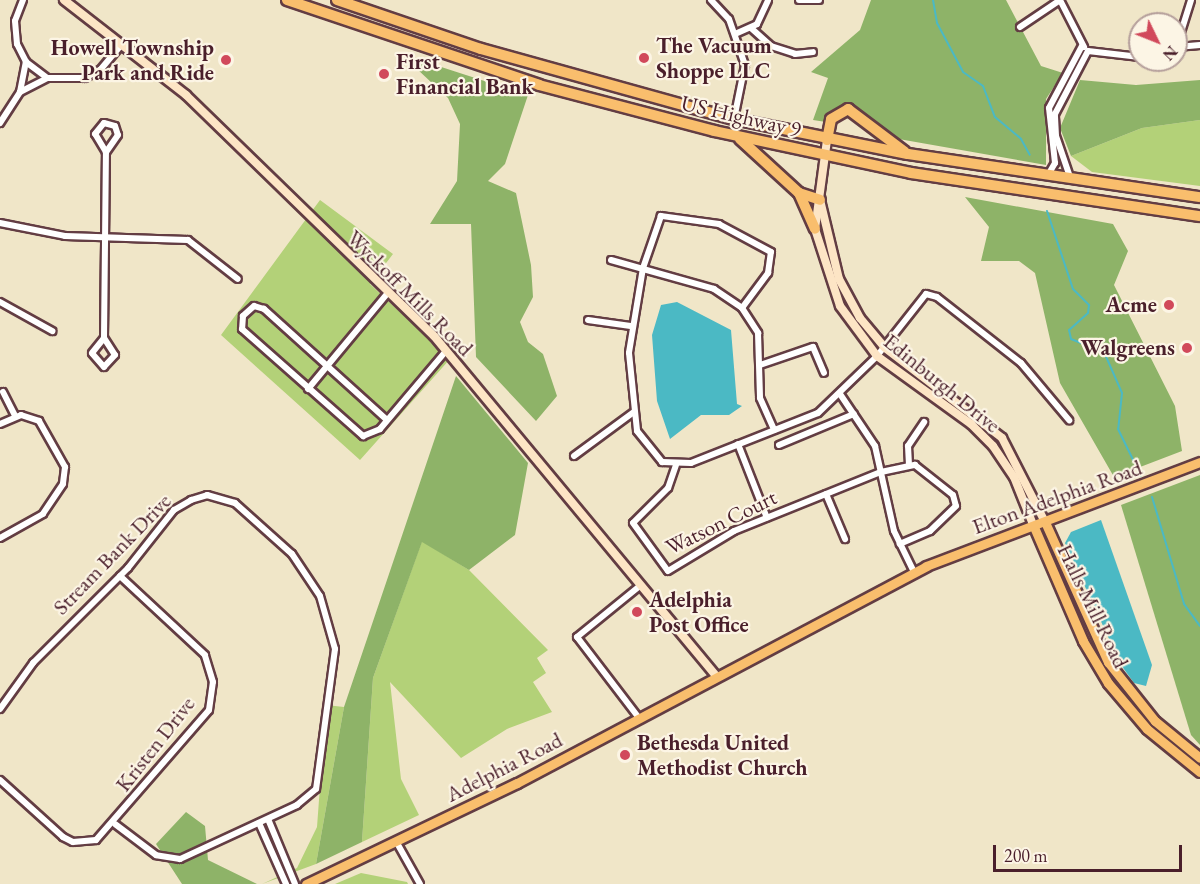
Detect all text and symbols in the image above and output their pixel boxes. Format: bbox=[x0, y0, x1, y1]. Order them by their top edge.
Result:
north arrow bbox=[1128, 12, 1188, 72]
place label: The Vacuum Shoppe LLC bbox=[656, 32, 772, 84]
place label: Howell Township Park and Ride bbox=[51, 34, 214, 86]
text: N bbox=[1158, 41, 1182, 65]
place label: First Financial Bank bbox=[396, 48, 534, 100]
marker: The Vacuum Shoppe LLC bbox=[637, 51, 651, 65]
marker: Howell Township Park and Ride bbox=[219, 53, 233, 67]
marker: First Financial Bank bbox=[377, 67, 391, 81]
street label: US Highway 9 bbox=[678, 89, 804, 143]
street label: Wyckoff Mills Road bbox=[341, 224, 479, 362]
place label: Acme bbox=[1106, 292, 1157, 318]
marker: Acme bbox=[1162, 298, 1176, 312]
street label: Edinburgh Drive bbox=[878, 328, 1006, 438]
place label: Walgreens bbox=[1081, 335, 1175, 361]
marker: Walgreens bbox=[1180, 341, 1194, 355]
street label: Elton Adelphia Road bbox=[969, 454, 1145, 540]
street label: Watson Court bbox=[661, 484, 781, 560]
street label: Stream Bank Drive bbox=[47, 488, 177, 620]
street label: Halls Mill Road bbox=[1052, 540, 1134, 672]
place label: Adelphia Post Office bbox=[649, 586, 749, 638]
marker: Adelphia Post Office bbox=[630, 605, 644, 619]
street label: Kristen Drive bbox=[110, 691, 200, 797]
street label: Adelphia Road bbox=[441, 726, 567, 808]
place label: Bethesda United Methodist Church bbox=[637, 729, 808, 780]
marker: Bethesda United Methodist Church bbox=[618, 748, 632, 762]
scale bar bbox=[996, 833, 1185, 871]
text: 200 m bbox=[1004, 844, 1048, 867]

